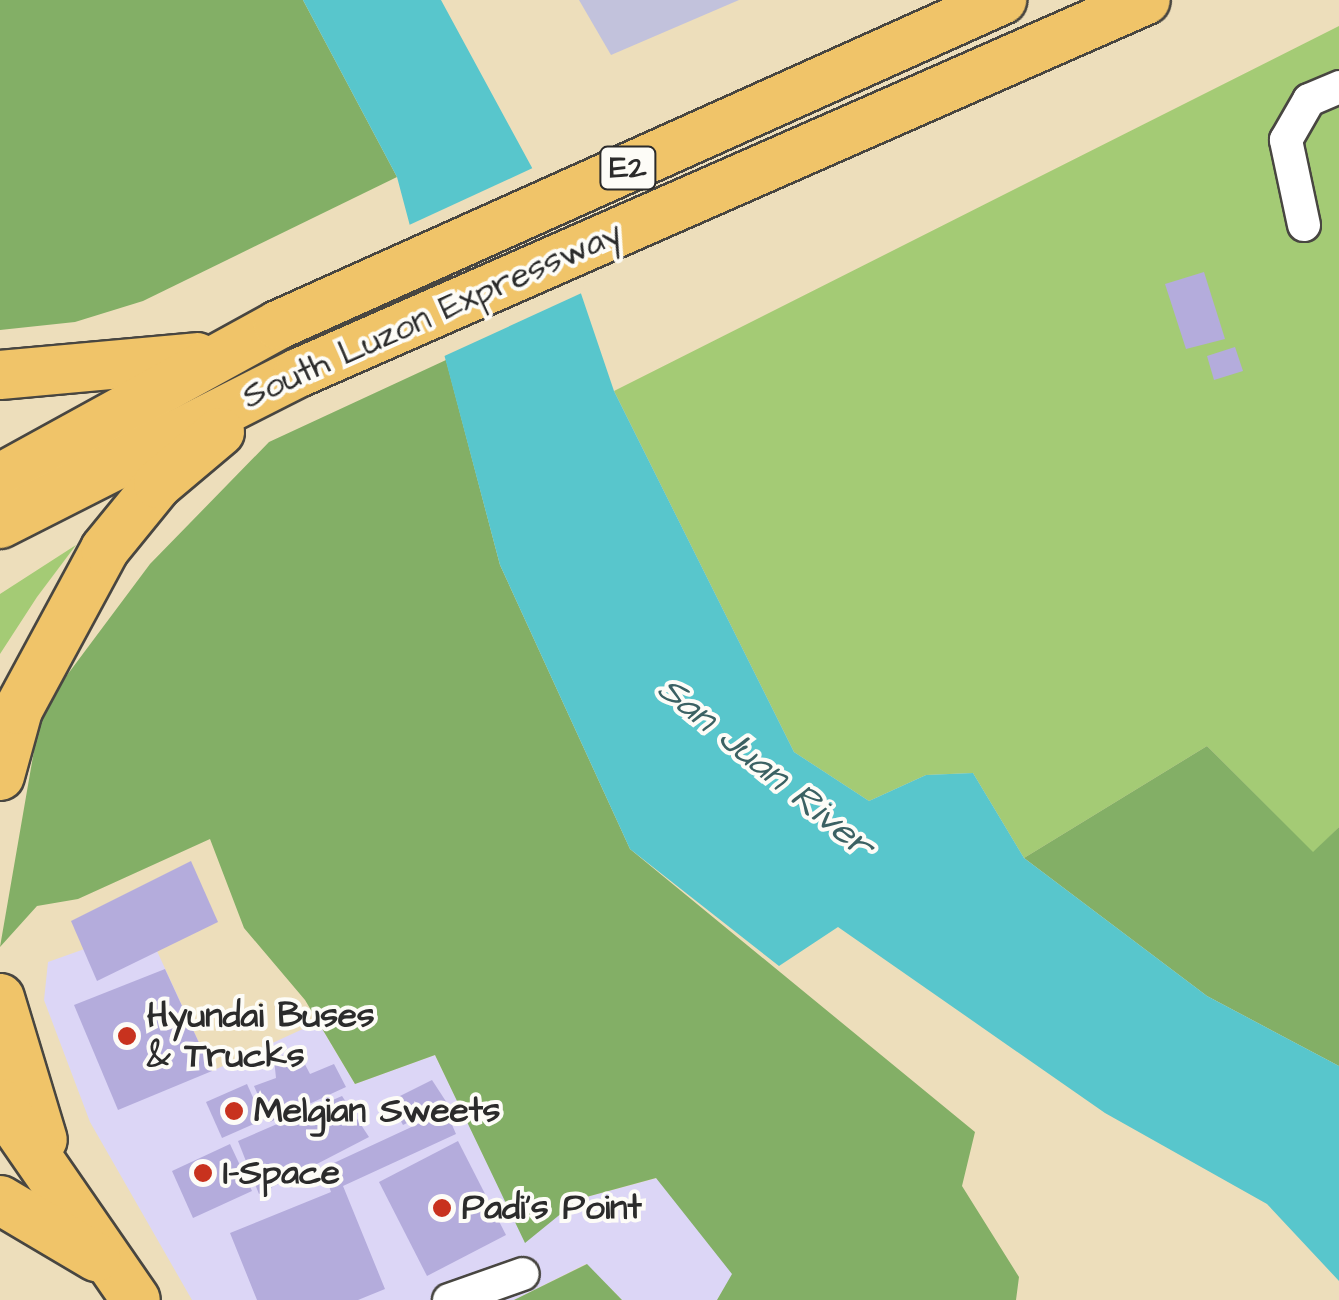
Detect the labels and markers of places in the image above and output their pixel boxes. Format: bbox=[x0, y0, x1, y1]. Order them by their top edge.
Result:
place label: Hyundai Buses & Trucks bbox=[147, 995, 374, 1077]
marker: Hyundai Buses & Trucks bbox=[116, 1025, 138, 1047]
place label: Melgian Sweets bbox=[254, 1090, 500, 1132]
marker: Melgian Sweets bbox=[223, 1100, 245, 1122]
place label: I-Space bbox=[223, 1152, 340, 1194]
marker: I-Space bbox=[192, 1162, 214, 1184]
place label: Padi's Point bbox=[462, 1187, 642, 1229]
marker: Padi's Point bbox=[431, 1197, 453, 1219]

